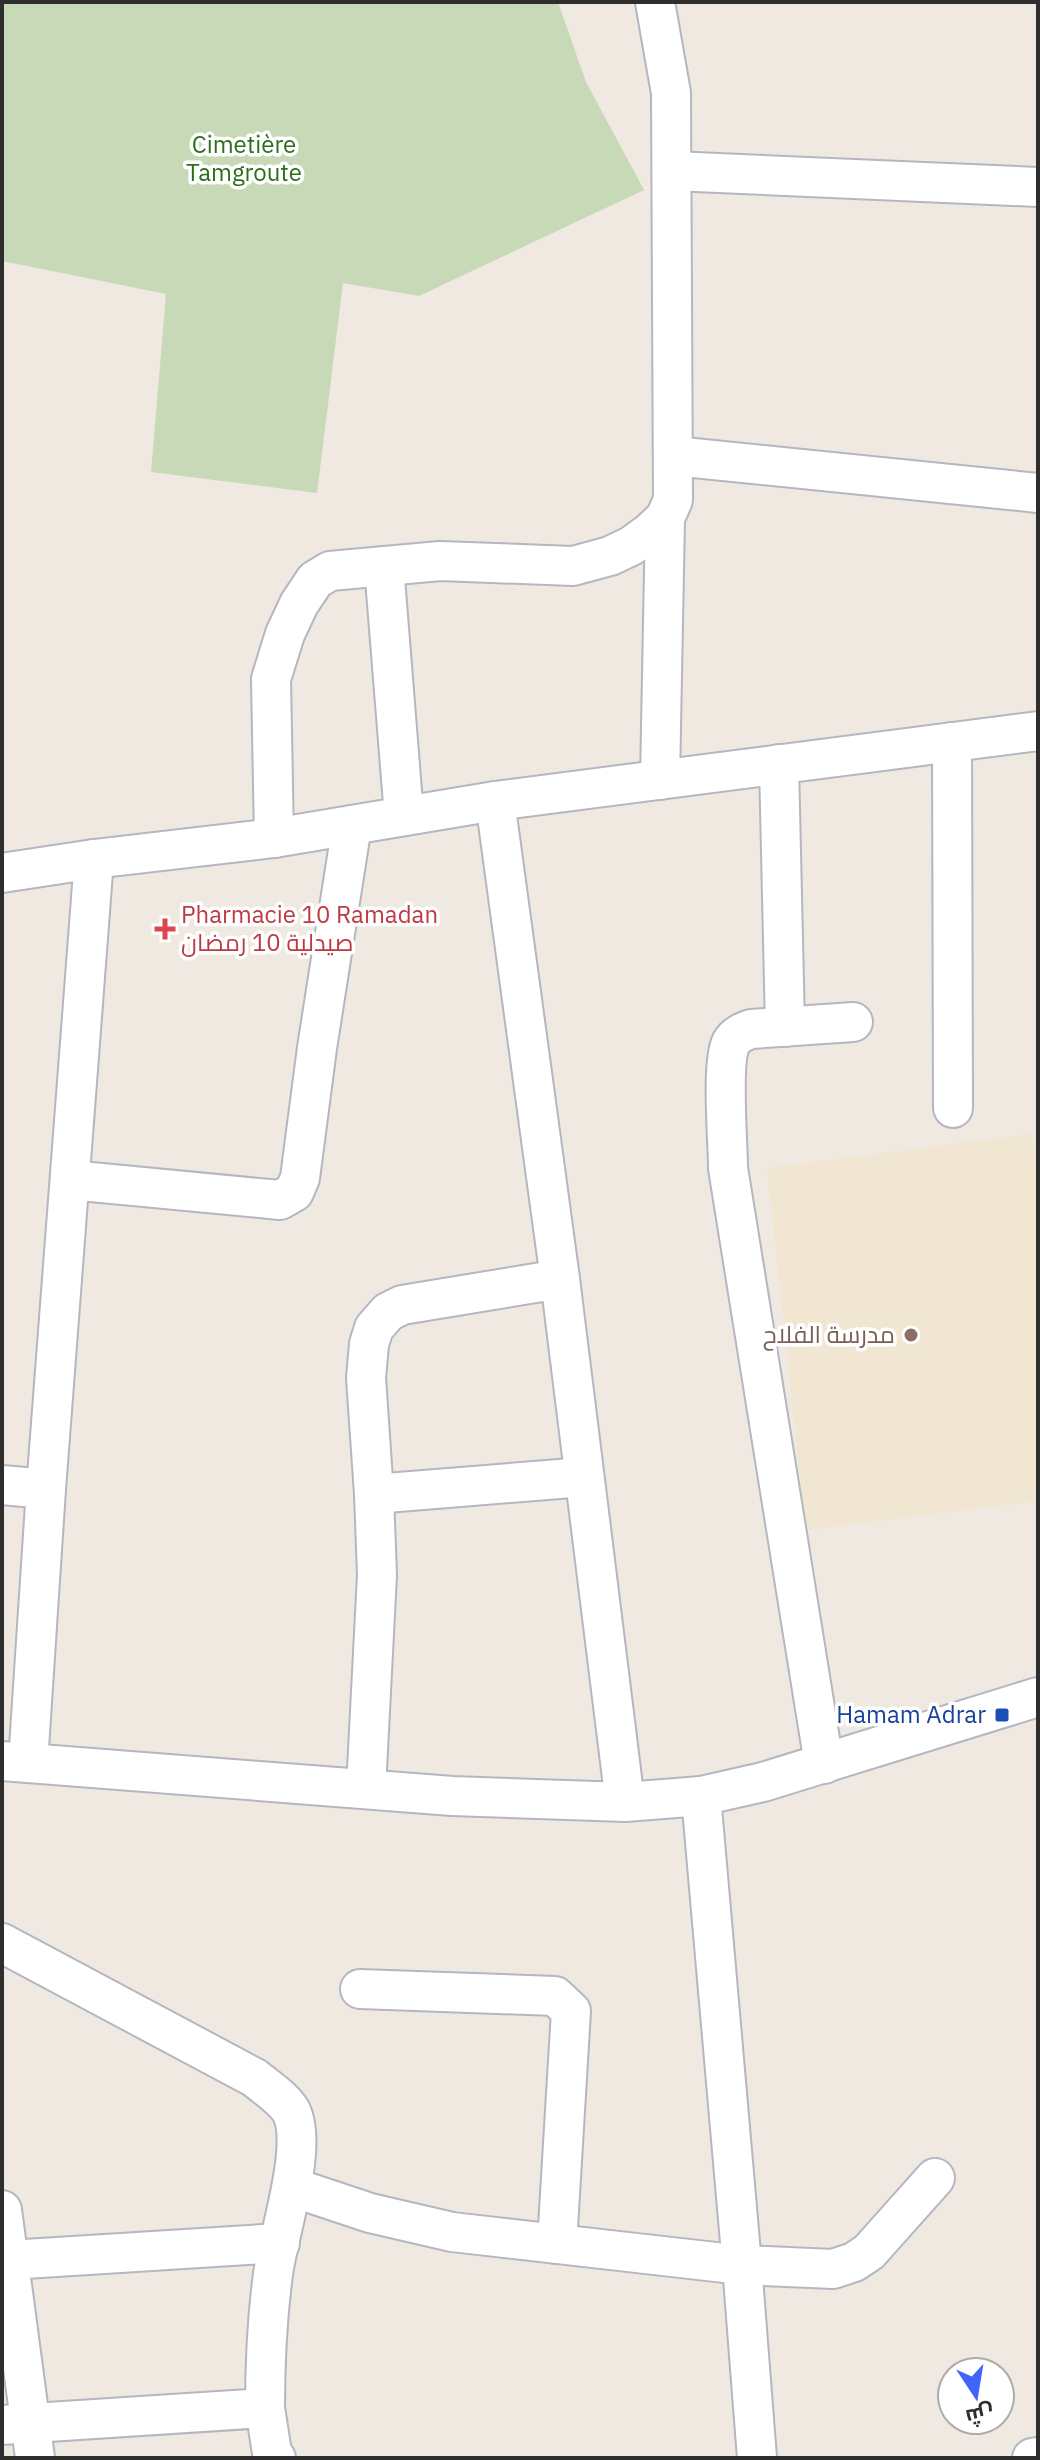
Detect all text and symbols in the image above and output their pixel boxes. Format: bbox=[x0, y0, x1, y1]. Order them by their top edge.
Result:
park label: Cimetière Tamgroute bbox=[186, 128, 302, 188]
place label: Pharmacie 10 Ramadan صيدلية 10 رمضان bbox=[181, 898, 438, 958]
marker: Pharmacie 10 Ramadan صيدلية 10 رمضان bbox=[156, 920, 174, 938]
place label: مدرسة الفلاح bbox=[763, 1318, 895, 1351]
marker: مدرسة الفلاح bbox=[902, 1326, 920, 1344]
place label: Hamam Adrar bbox=[836, 1698, 986, 1730]
marker: Hamam Adrar bbox=[993, 1706, 1011, 1724]
north arrow bbox=[936, 2356, 1016, 2436]
text: ش bbox=[963, 2399, 997, 2433]

